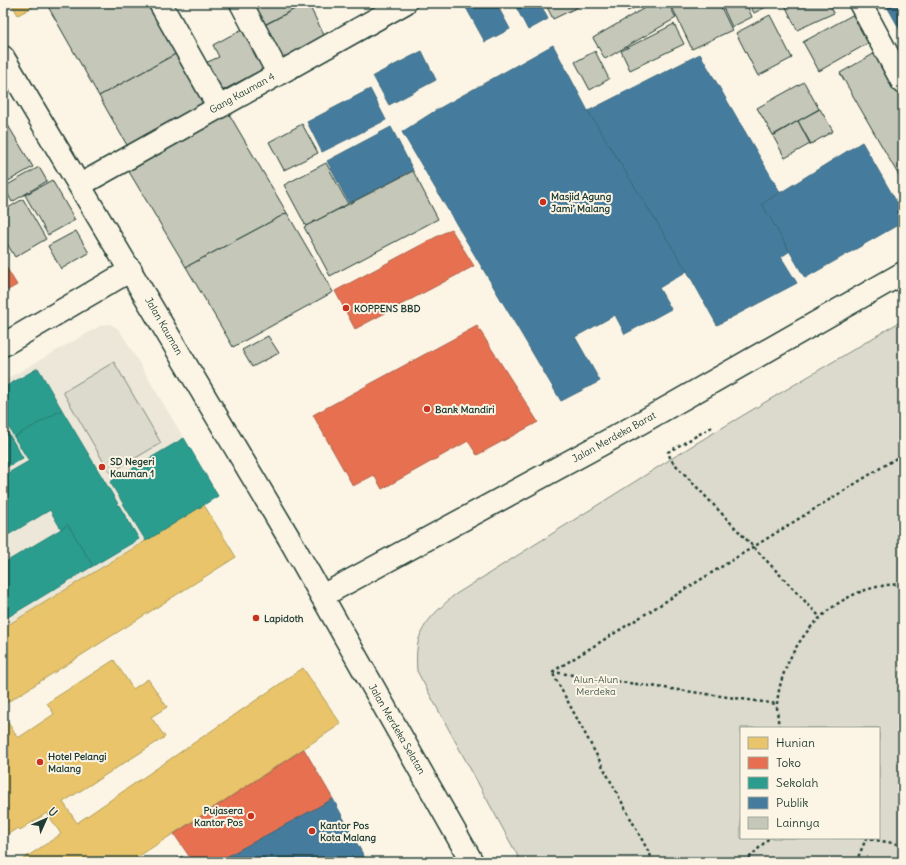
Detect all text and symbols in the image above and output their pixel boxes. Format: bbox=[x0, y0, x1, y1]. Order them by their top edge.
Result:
street label: Gang Kauman 4 bbox=[207, 70, 277, 116]
place label: Masjid Agung Jami' Malang bbox=[551, 190, 612, 215]
marker: Masjid Agung Jami' Malang bbox=[538, 197, 548, 207]
street label: Jalan Kauman bbox=[142, 295, 186, 357]
place label: KOPPENS BBD bbox=[354, 302, 421, 315]
marker: KOPPENS BBD bbox=[341, 303, 351, 313]
place label: Bank Mandiri bbox=[435, 403, 495, 416]
marker: Bank Mandiri bbox=[422, 404, 432, 414]
street label: Jalan Merdeka Barat bbox=[570, 408, 659, 465]
place label: SD Negeri Kauman 1 bbox=[110, 455, 155, 480]
marker: SD Negeri Kauman 1 bbox=[97, 462, 107, 472]
place label: Lapidoth bbox=[264, 612, 304, 625]
marker: Lapidoth bbox=[251, 613, 261, 623]
park label: Alun-Alun Merdeka bbox=[574, 673, 619, 698]
street label: Jalan Merdeka Selatan bbox=[366, 681, 428, 777]
legend bbox=[740, 727, 880, 839]
text: Hunian bbox=[776, 735, 815, 750]
place label: Hotel Pelangi Malang bbox=[48, 750, 107, 775]
text: Toko bbox=[776, 755, 801, 770]
marker: Hotel Pelangi Malang bbox=[35, 757, 45, 767]
text: Sekolah bbox=[776, 775, 818, 790]
text: Publik bbox=[776, 795, 808, 810]
north arrow bbox=[26, 799, 66, 839]
text: U bbox=[45, 804, 61, 820]
place label: Pujasera Kantor Pos bbox=[194, 804, 243, 829]
marker: Pujasera Kantor Pos bbox=[246, 811, 256, 821]
text: Lainnya bbox=[776, 815, 820, 830]
place label: Kantor Pos Kota Malang bbox=[320, 819, 377, 844]
marker: Kantor Pos Kota Malang bbox=[307, 826, 317, 836]

